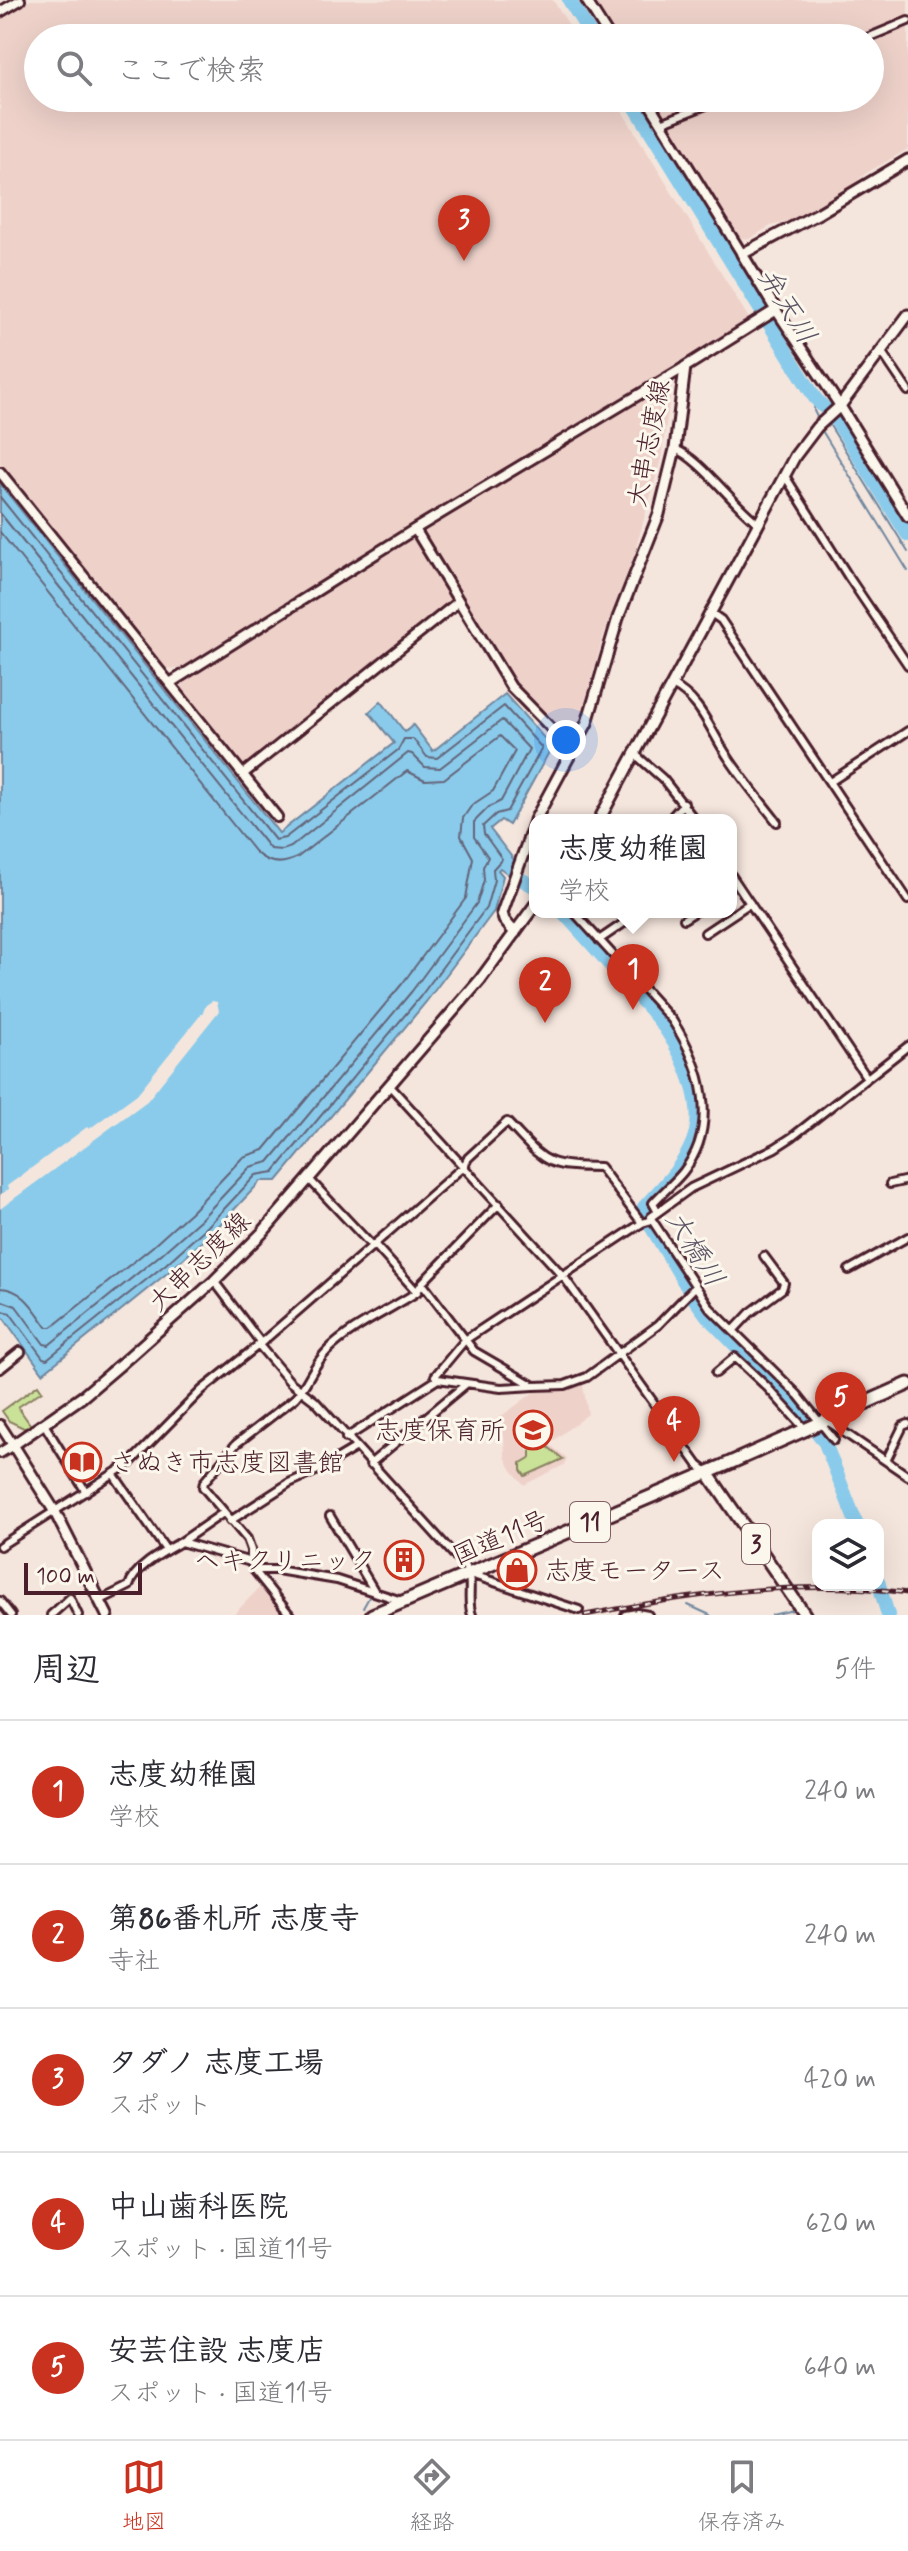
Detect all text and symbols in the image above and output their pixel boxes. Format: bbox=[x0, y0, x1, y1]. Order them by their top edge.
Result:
search box bbox=[24, 24, 884, 112]
icon: search bbox=[52, 46, 96, 90]
text: ここで検索 bbox=[116, 52, 266, 91]
pin: 3 bbox=[438, 195, 490, 261]
water label: 弁天川 bbox=[748, 261, 824, 352]
street label: 大串志度線 bbox=[621, 376, 679, 510]
your location bbox=[546, 720, 586, 760]
popup bbox=[529, 814, 737, 918]
text: 志度幼稚園 bbox=[558, 830, 708, 869]
text: 学校 bbox=[558, 875, 610, 909]
pin: 1 bbox=[607, 944, 659, 1010]
pin: 2 bbox=[519, 957, 571, 1023]
water label: 大橋川 bbox=[656, 1204, 732, 1295]
street label: 大串志度線 bbox=[142, 1205, 259, 1320]
pin: 5 bbox=[815, 1372, 867, 1438]
pin: 4 bbox=[648, 1396, 700, 1462]
school or university icon: 志度保育所 bbox=[512, 1409, 554, 1451]
place label: 志度保育所 bbox=[375, 1415, 505, 1449]
library icon: さぬき市志度図書館 bbox=[61, 1441, 103, 1483]
place label: さぬき市志度図書館 bbox=[110, 1447, 344, 1481]
road number: 11 bbox=[570, 1502, 610, 1542]
street label: 国道11号 bbox=[448, 1503, 554, 1574]
map controls bbox=[812, 1519, 884, 1591]
button: layers bbox=[812, 1519, 884, 1591]
road number: 3 bbox=[742, 1524, 770, 1564]
building icon: ヘキクリニック bbox=[383, 1539, 425, 1581]
place label: ヘキクリニック bbox=[194, 1545, 376, 1579]
shop icon: 志度モータース bbox=[496, 1549, 538, 1591]
place label: 志度モータース bbox=[545, 1555, 725, 1589]
scale bar bbox=[24, 1559, 142, 1595]
text: 100 m bbox=[36, 1563, 95, 1591]
text: 周辺 bbox=[32, 1648, 100, 1693]
text: 5件 bbox=[834, 1653, 876, 1687]
text: 志度幼稚園 bbox=[108, 1756, 258, 1795]
text: 1 bbox=[52, 1775, 64, 1809]
text: 240 m bbox=[804, 1775, 876, 1809]
text: 学校 bbox=[108, 1801, 160, 1835]
text: 第86番札所 志度寺 bbox=[108, 1900, 360, 1939]
text: 2 bbox=[52, 1919, 64, 1953]
text: 240 m bbox=[804, 1919, 876, 1953]
text: 寺社 bbox=[108, 1945, 160, 1979]
text: タダノ 志度工場 bbox=[108, 2044, 324, 2083]
text: 3 bbox=[52, 2063, 64, 2097]
text: 420 m bbox=[804, 2063, 876, 2097]
text: スポット bbox=[108, 2089, 212, 2123]
text: 中山歯科医院 bbox=[108, 2188, 288, 2227]
text: 4 bbox=[50, 2207, 66, 2241]
text: 620 m bbox=[806, 2207, 876, 2241]
text: スポット · 国道11号 bbox=[108, 2233, 333, 2267]
text: 安芸住設 志度店 bbox=[108, 2332, 326, 2371]
text: 5 bbox=[50, 2351, 66, 2385]
text: 640 m bbox=[804, 2351, 876, 2385]
text: スポット · 国道11号 bbox=[108, 2377, 333, 2411]
tab: 地図 bbox=[122, 2455, 166, 2537]
tab: 経路 bbox=[410, 2455, 454, 2537]
tab: 保存済み bbox=[698, 2455, 786, 2537]

